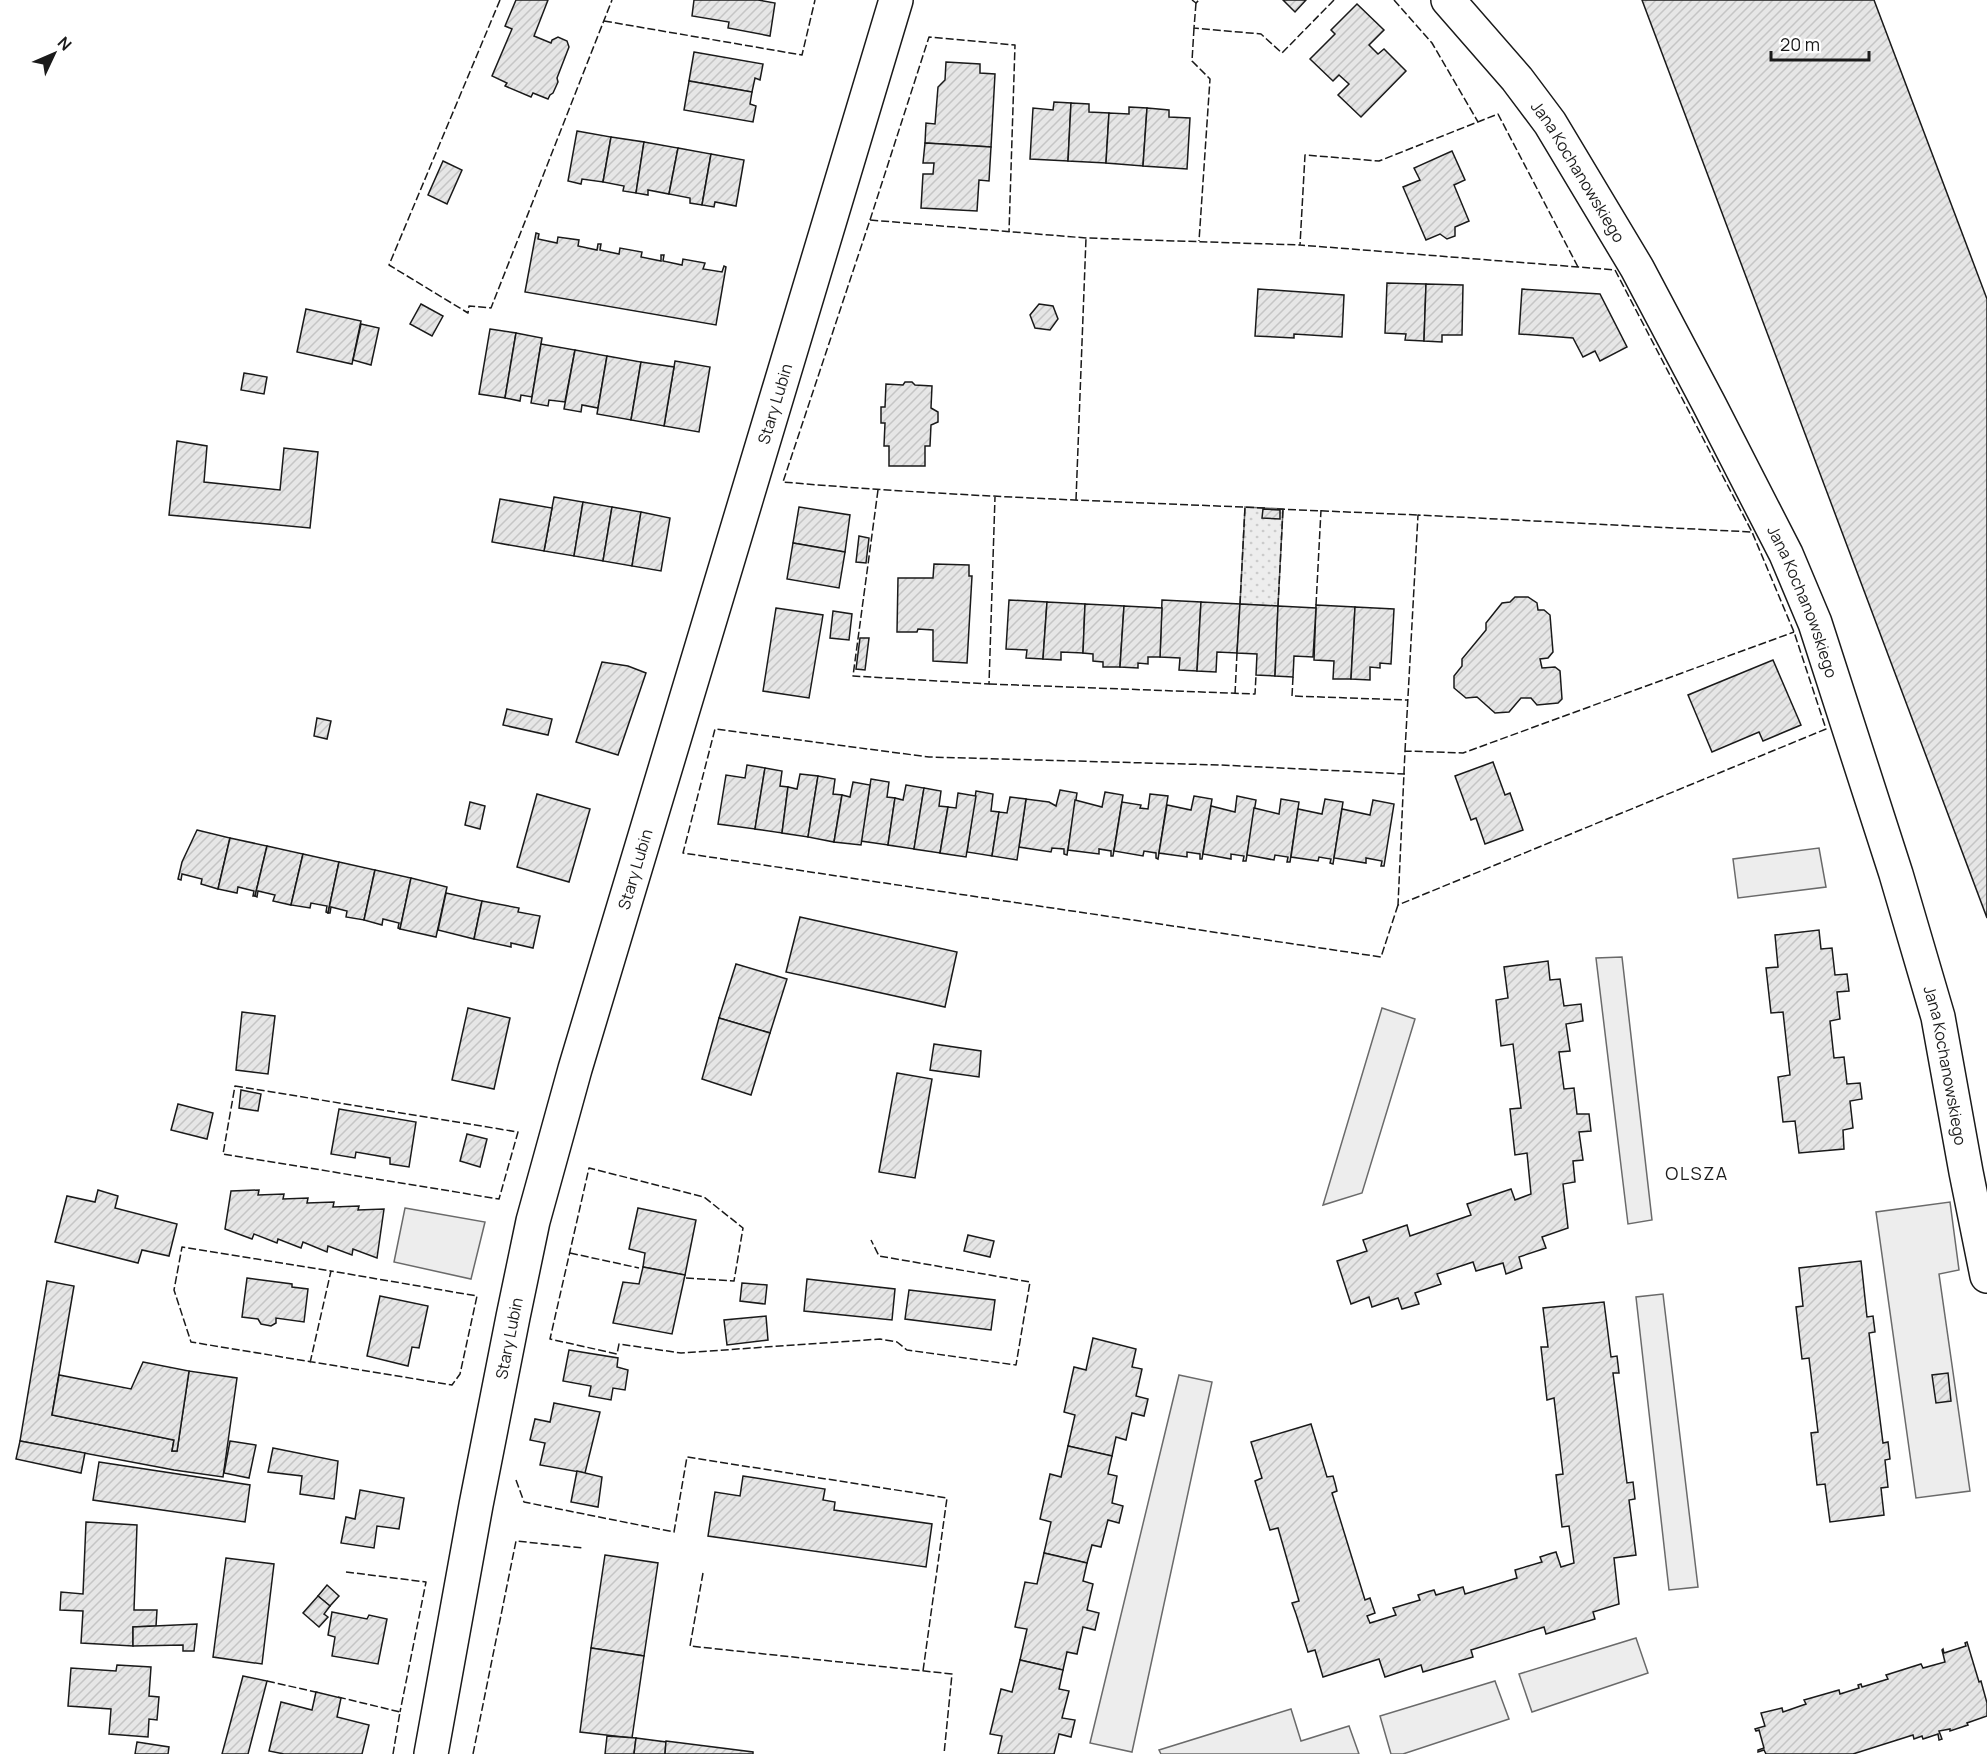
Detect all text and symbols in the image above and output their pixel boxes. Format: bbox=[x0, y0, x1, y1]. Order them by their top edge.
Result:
north arrow bbox=[24, 24, 84, 84]
scale bar bbox=[1771, 24, 1868, 62]
text: N bbox=[53, 32, 77, 55]
text: 20 m bbox=[1780, 32, 1820, 56]
street label: Jana Kochanowskiego bbox=[1526, 96, 1630, 246]
street label: Stary Lubin bbox=[752, 361, 797, 447]
street label: Jana Kochanowskiego bbox=[1762, 522, 1843, 681]
street label: Stary Lubin bbox=[613, 826, 657, 912]
street label: Jana Kochanowskiego bbox=[1918, 983, 1972, 1147]
district label: OLSZA bbox=[1665, 1161, 1729, 1185]
street label: Stary Lubin bbox=[490, 1295, 528, 1381]

